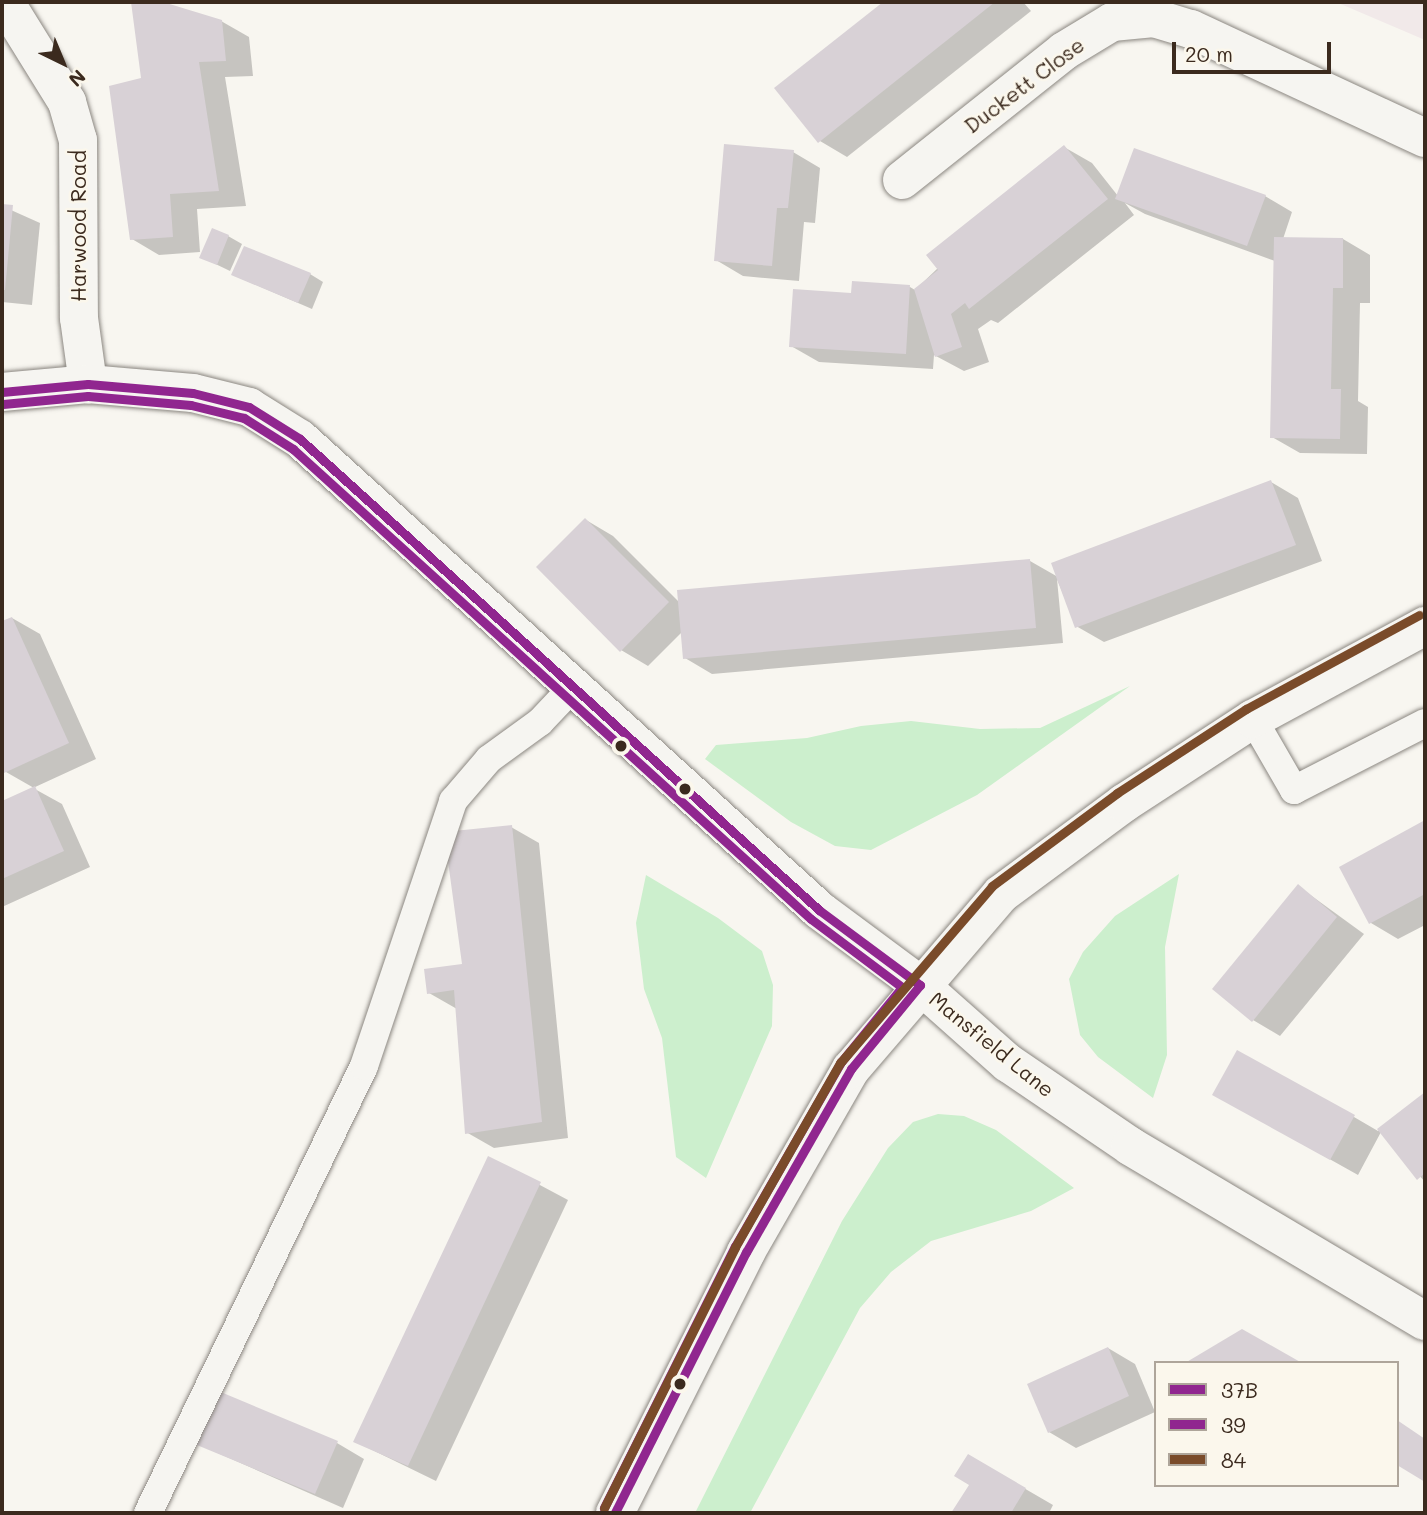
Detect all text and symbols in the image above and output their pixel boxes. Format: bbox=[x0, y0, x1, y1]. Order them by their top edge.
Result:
north arrow bbox=[28, 28, 98, 98]
scale bar bbox=[1175, 28, 1334, 72]
street label: Duckett Close bbox=[959, 32, 1089, 138]
text: 20 m bbox=[1185, 40, 1233, 67]
text: N bbox=[64, 65, 91, 93]
street label: Harwood Road bbox=[65, 150, 91, 302]
unlabelled marker bbox=[614, 739, 628, 753]
unlabelled marker bbox=[678, 782, 692, 796]
street label: Mansfield Lane bbox=[924, 986, 1060, 1102]
legend bbox=[1154, 1361, 1399, 1487]
text: 37B bbox=[1221, 1376, 1258, 1403]
unlabelled marker bbox=[673, 1377, 687, 1391]
text: 39 bbox=[1221, 1411, 1246, 1438]
text: 84 bbox=[1221, 1446, 1246, 1473]

